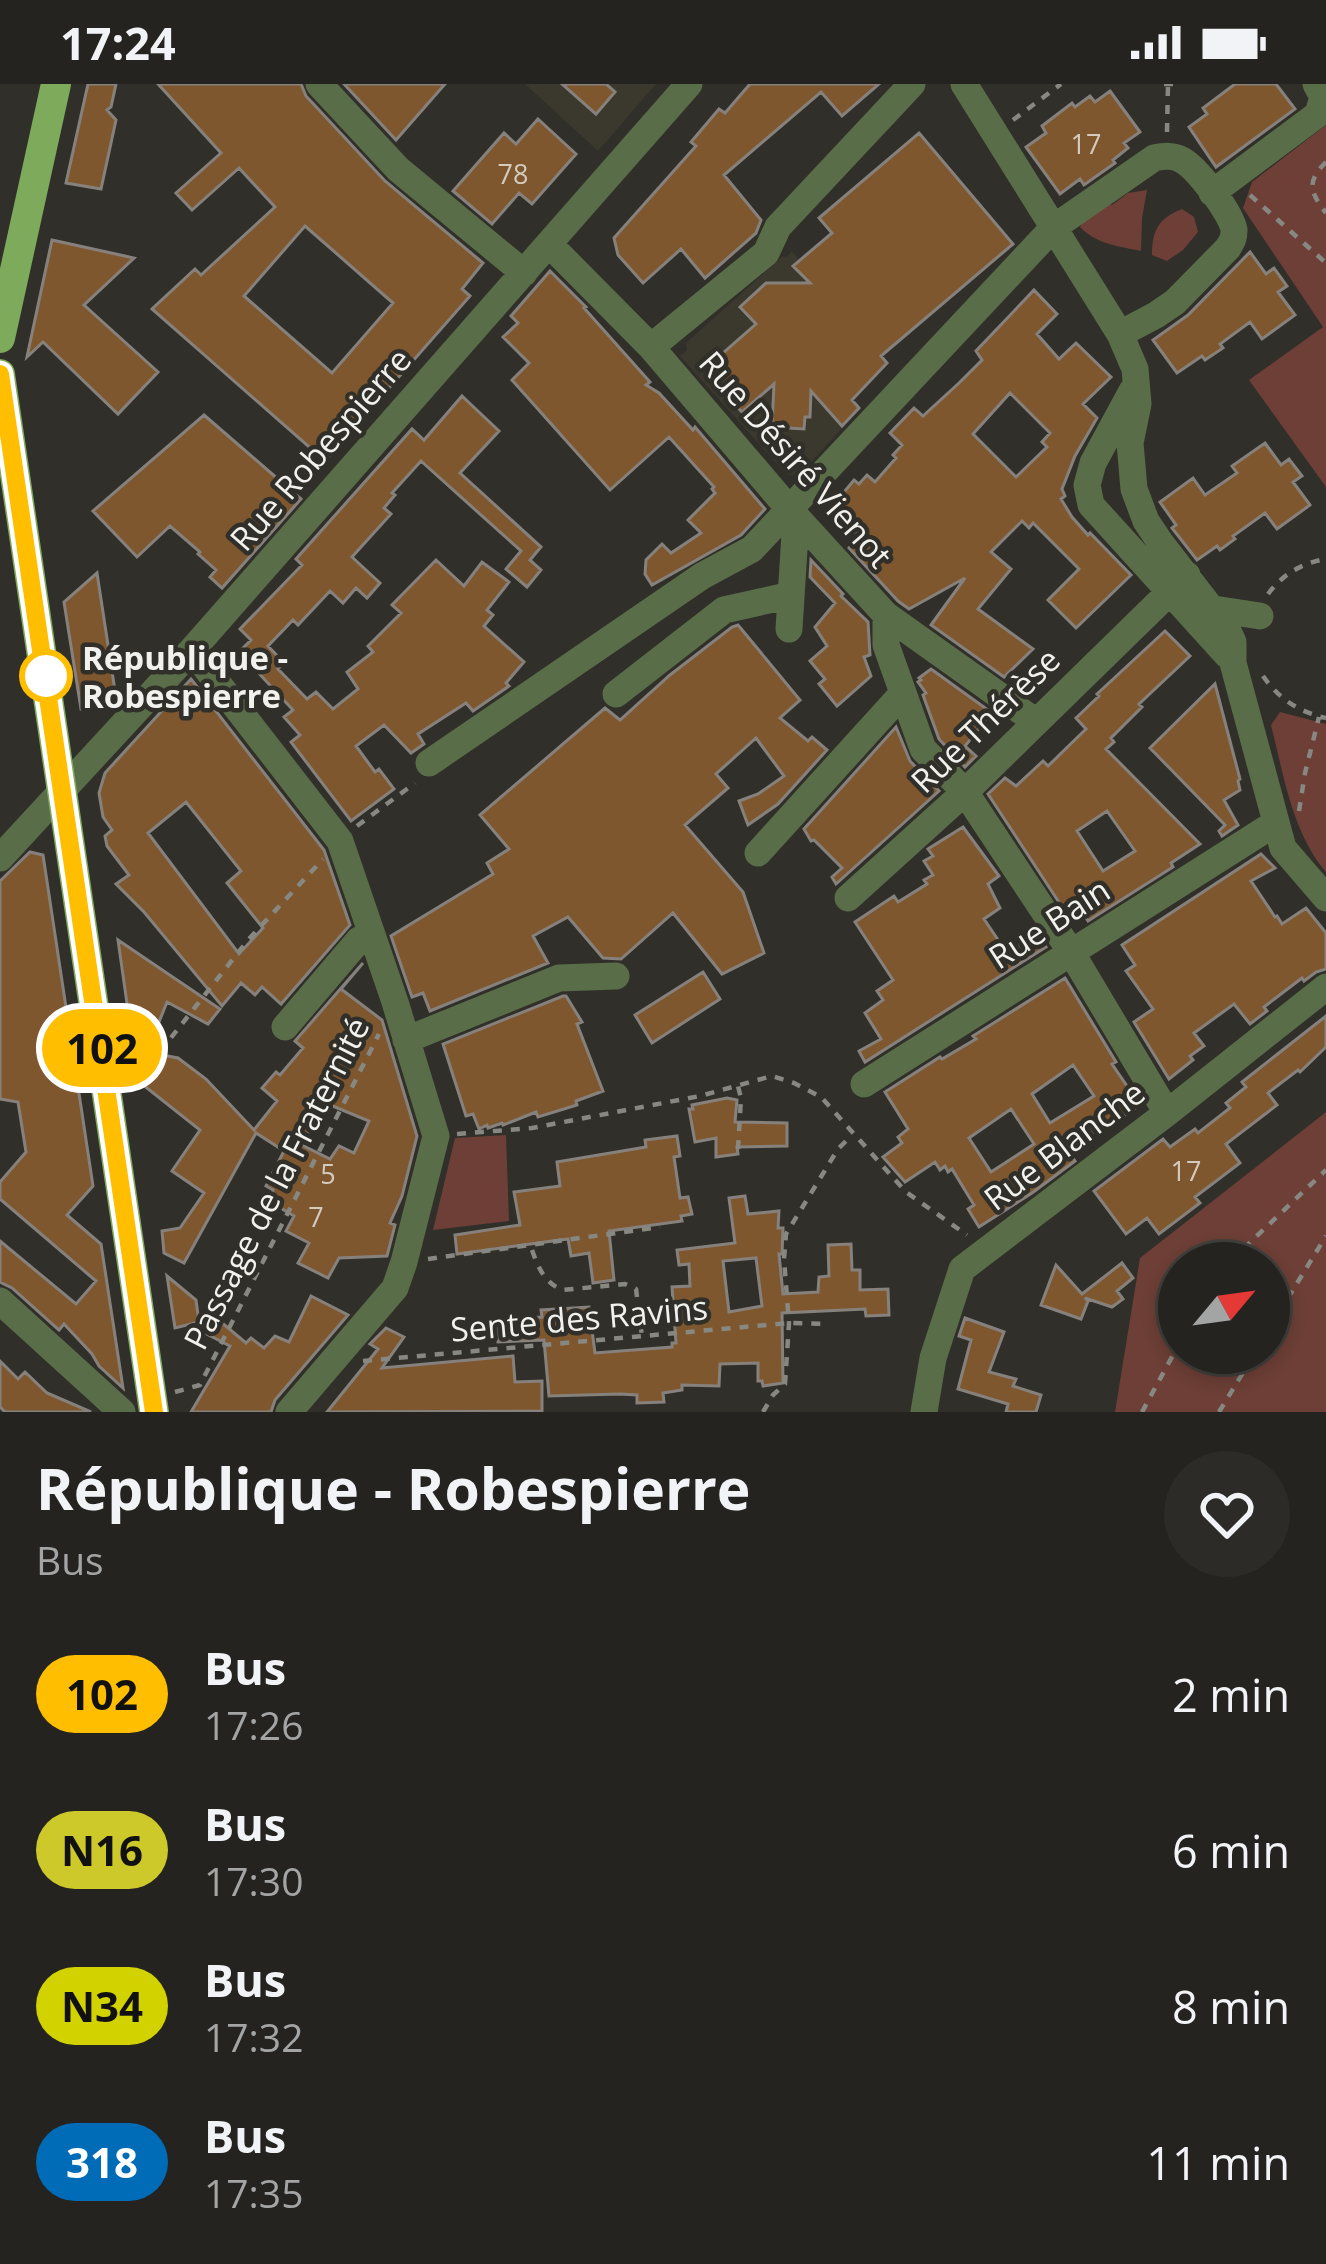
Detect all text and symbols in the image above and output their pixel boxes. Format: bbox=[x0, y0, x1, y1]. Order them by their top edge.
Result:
text: 17:24 bbox=[60, 12, 176, 73]
house number: 17 bbox=[1071, 125, 1101, 162]
house number: 78 bbox=[498, 155, 528, 192]
street label: Rue Robespierre bbox=[219, 338, 421, 560]
street label: Rue Désiré Vienot bbox=[689, 341, 903, 577]
place label: République - Robespierre bbox=[82, 635, 288, 718]
street label: Rue Thérèse bbox=[901, 637, 1069, 803]
marker: République - Robespierre bbox=[21, 651, 71, 701]
street label: Rue Bain bbox=[980, 867, 1118, 979]
line badge: 102 bbox=[33, 1009, 171, 1087]
street label: Passage de la Fraternité bbox=[173, 1009, 379, 1357]
text: 102 bbox=[66, 1019, 138, 1076]
street label: Rue Blanche bbox=[974, 1070, 1154, 1220]
house number: 17 bbox=[1171, 1152, 1201, 1189]
house number: 5 bbox=[320, 1155, 336, 1192]
house number: 7 bbox=[308, 1198, 324, 1235]
north arrow bbox=[1158, 1242, 1290, 1374]
map controls bbox=[1158, 1242, 1290, 1374]
street label: Sente des Ravins bbox=[448, 1284, 710, 1352]
text: République - Robespierre bbox=[36, 1449, 750, 1527]
button: heart bbox=[1164, 1451, 1290, 1577]
text: Bus bbox=[36, 1533, 104, 1586]
text: Bus bbox=[204, 1637, 286, 1698]
text: 2 min bbox=[1172, 1664, 1290, 1725]
text: 102 bbox=[66, 1665, 138, 1722]
text: 17:26 bbox=[204, 1698, 303, 1751]
text: Bus bbox=[204, 1793, 286, 1854]
text: 6 min bbox=[1172, 1820, 1290, 1881]
text: N16 bbox=[61, 1821, 143, 1878]
text: 17:30 bbox=[204, 1854, 303, 1907]
text: Bus bbox=[204, 1949, 286, 2010]
text: 8 min bbox=[1172, 1976, 1290, 2037]
text: N34 bbox=[61, 1977, 143, 2034]
text: 17:32 bbox=[204, 2010, 303, 2063]
text: Bus bbox=[204, 2105, 286, 2166]
text: 11 min bbox=[1146, 2132, 1290, 2193]
text: 318 bbox=[66, 2133, 138, 2190]
text: 17:35 bbox=[204, 2166, 303, 2219]

